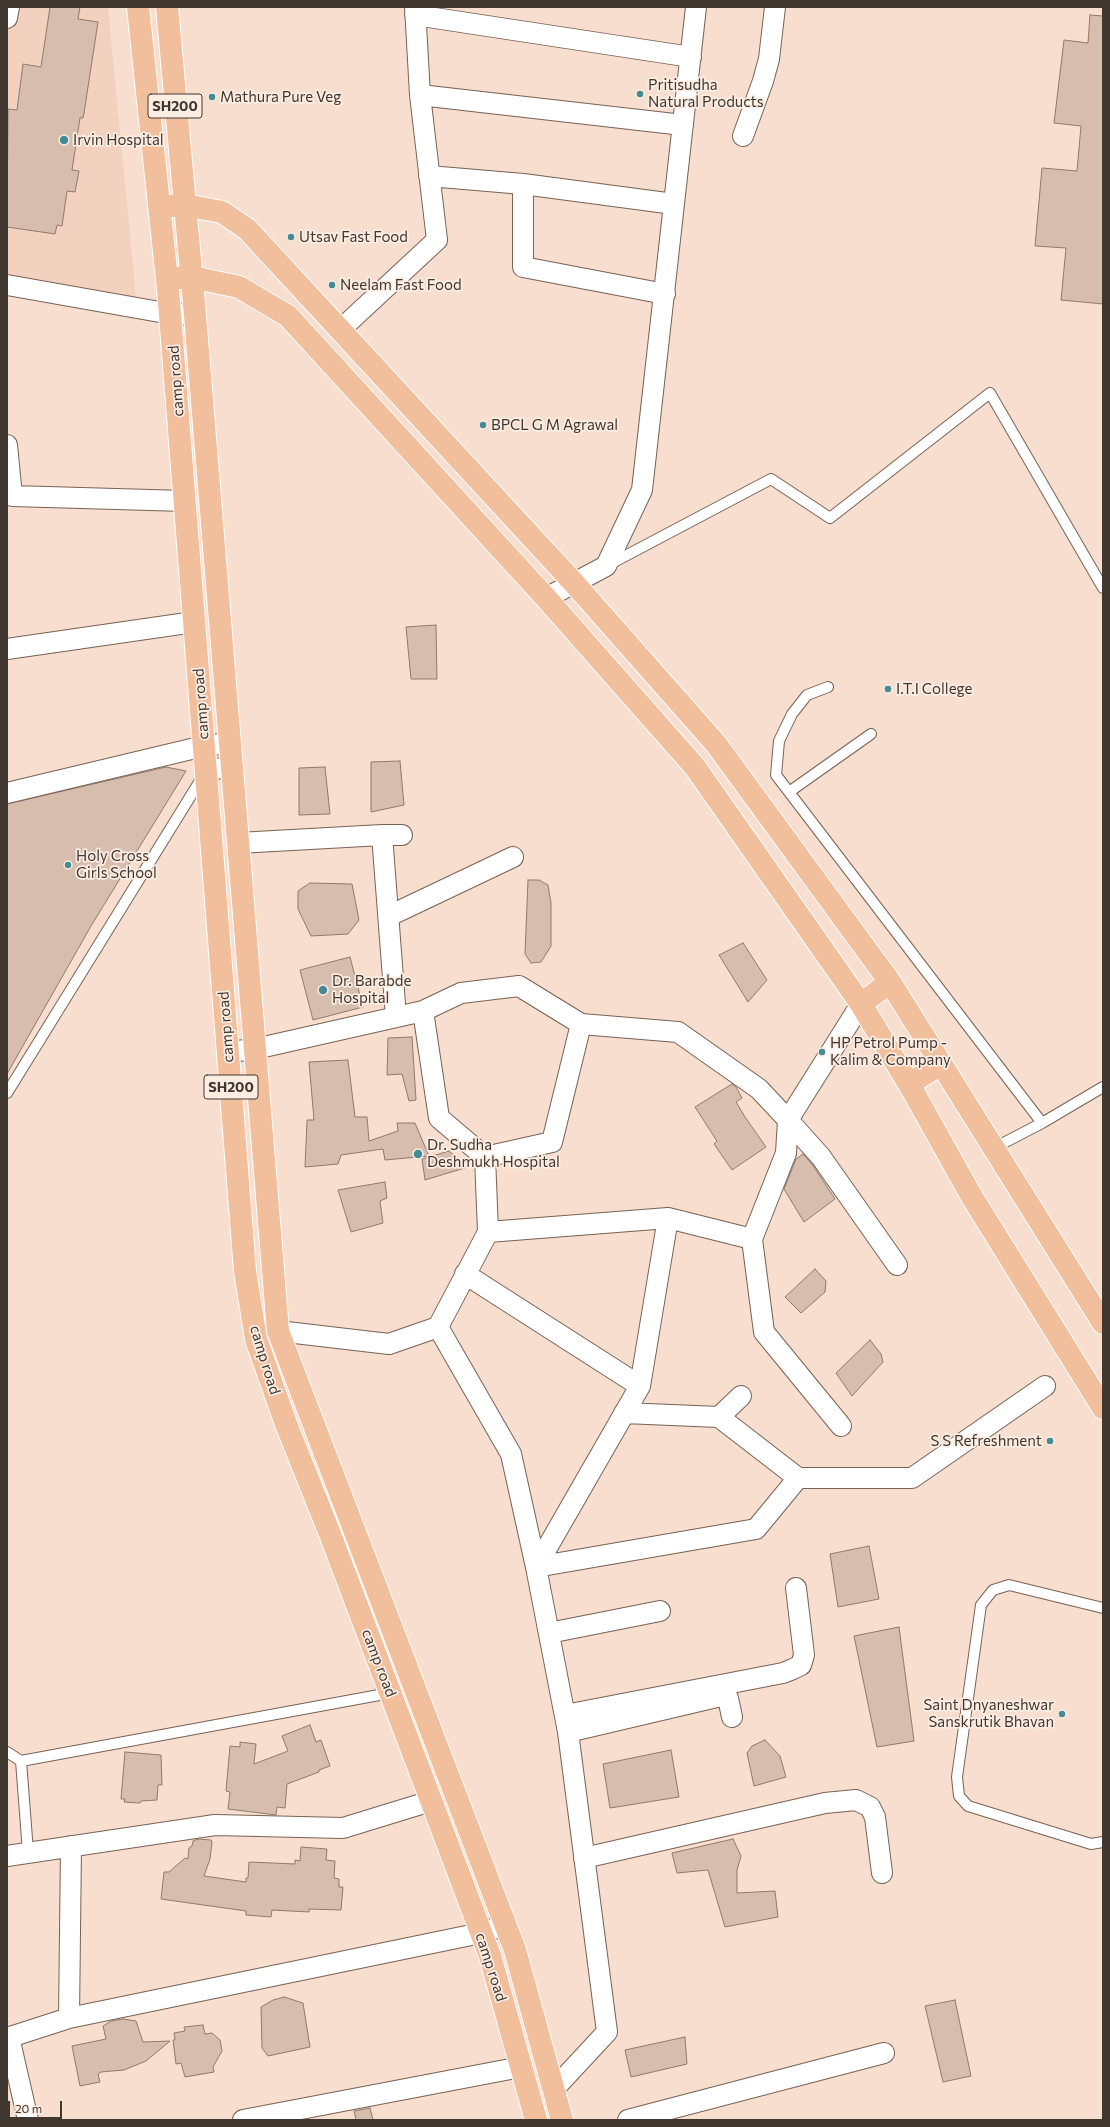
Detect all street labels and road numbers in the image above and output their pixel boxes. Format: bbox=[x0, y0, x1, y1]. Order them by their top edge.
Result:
road number: SH200 bbox=[148, 94, 202, 118]
street label: camp road bbox=[165, 345, 187, 417]
street label: camp road bbox=[190, 668, 212, 740]
street label: camp road bbox=[215, 991, 237, 1063]
road number: SH200 bbox=[204, 1075, 258, 1099]
street label: camp road bbox=[246, 1323, 284, 1397]
street label: camp road bbox=[358, 1626, 400, 1700]
street label: camp road bbox=[471, 1930, 511, 2004]

